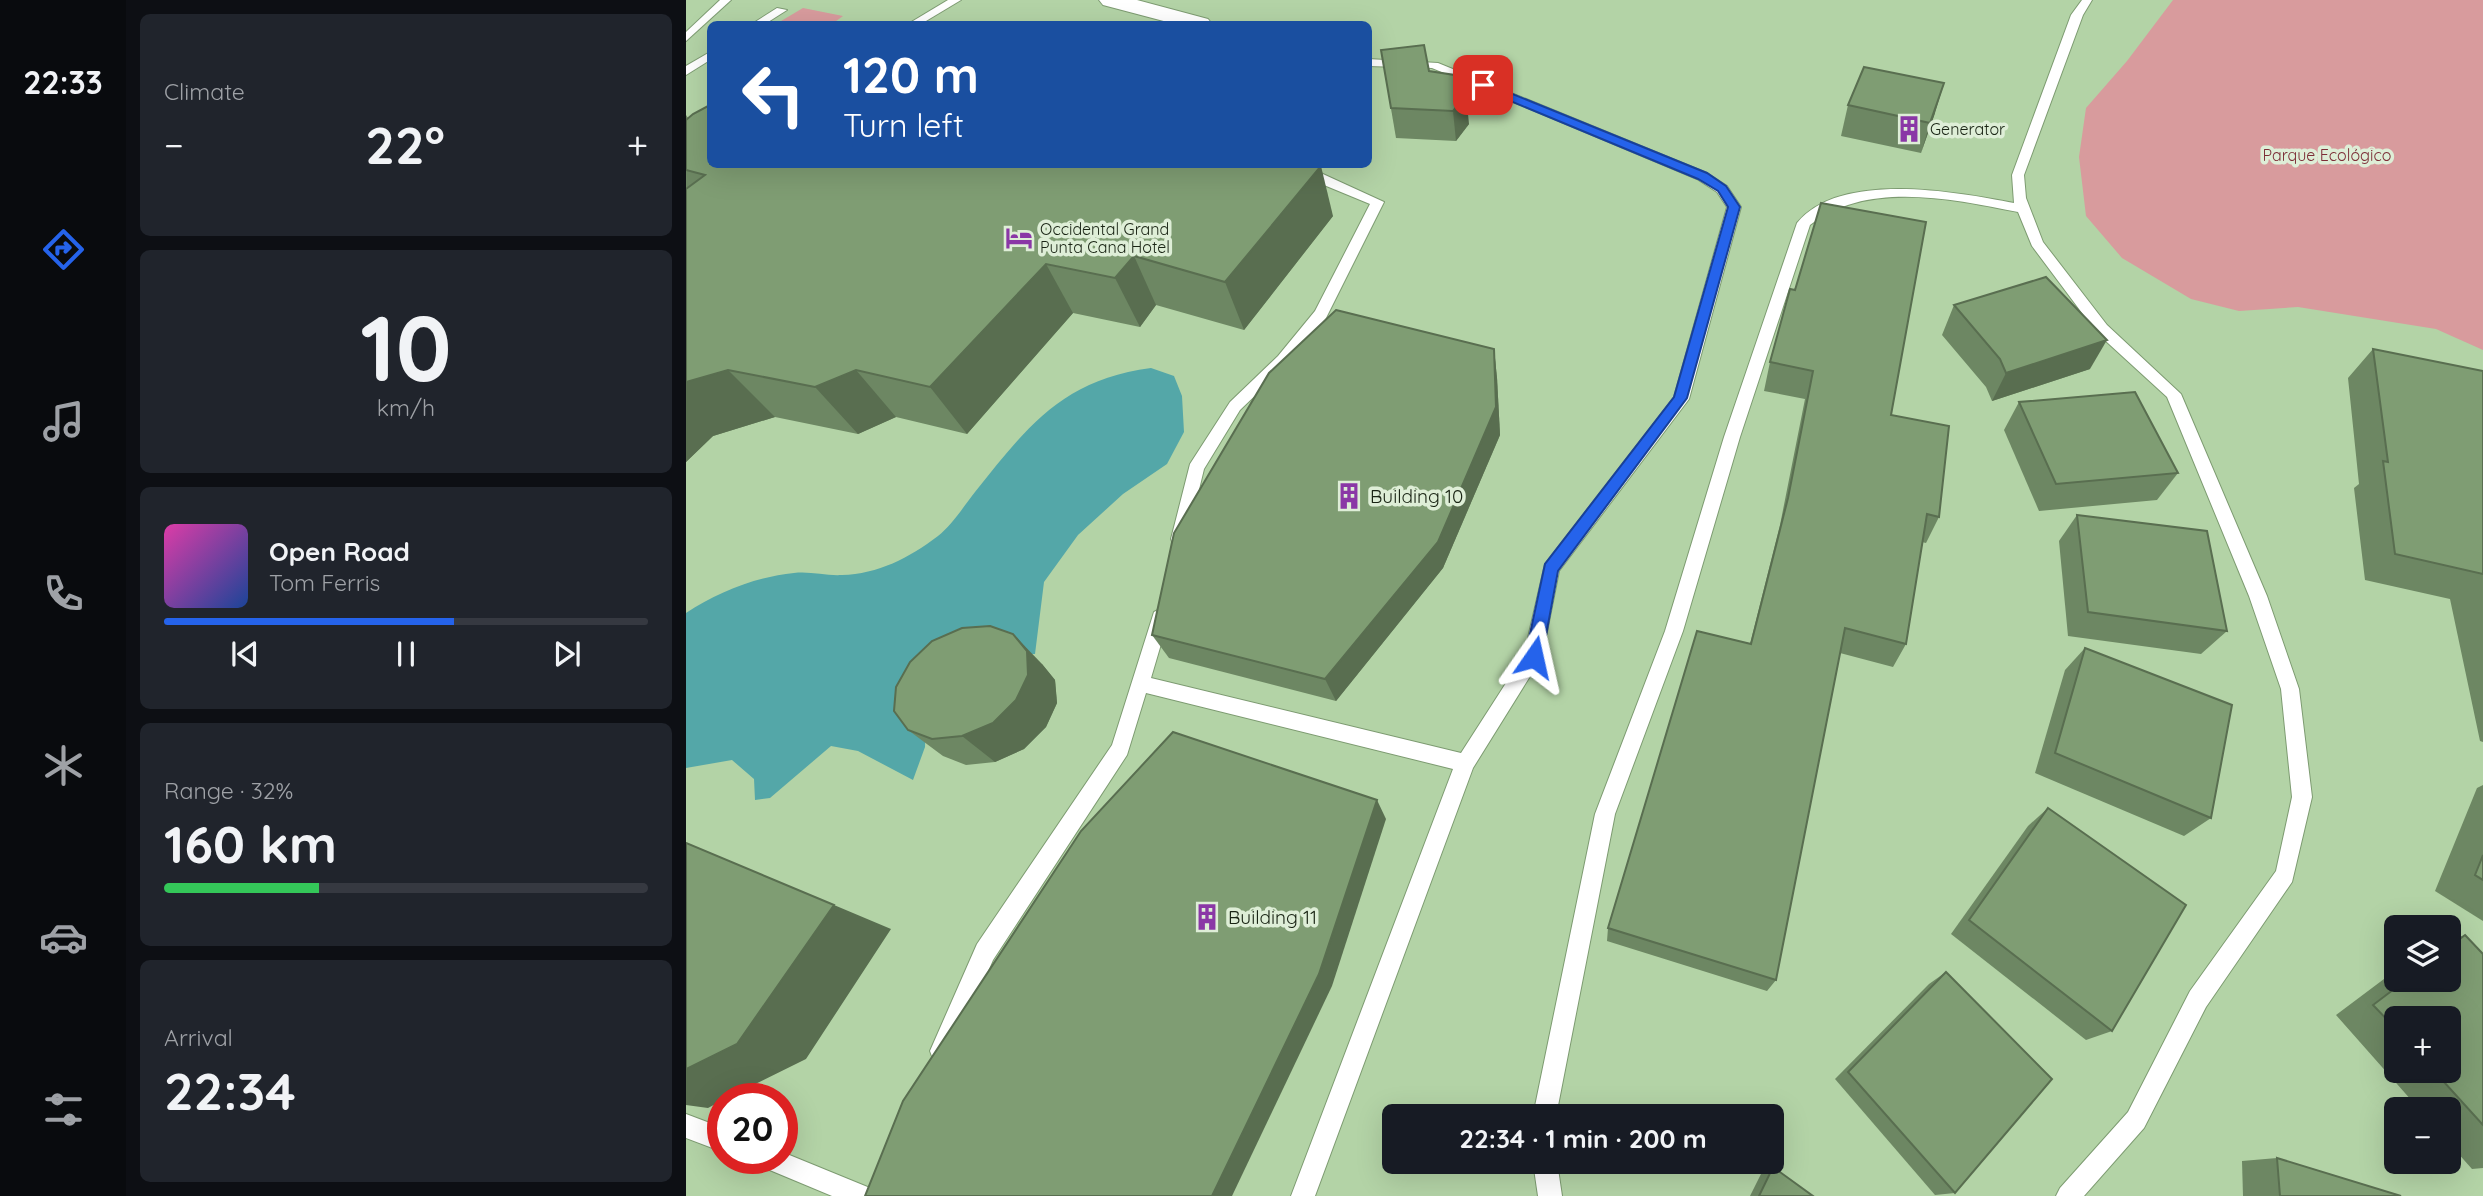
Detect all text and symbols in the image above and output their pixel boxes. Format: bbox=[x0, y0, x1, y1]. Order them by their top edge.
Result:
text: 120 m bbox=[843, 44, 979, 105]
icon: left bbox=[728, 49, 819, 140]
pin bbox=[1453, 55, 1513, 115]
text: 22:33 bbox=[23, 62, 103, 102]
icon: arrive bbox=[1464, 66, 1502, 104]
text: Climate bbox=[164, 77, 245, 106]
text: Turn left bbox=[843, 105, 964, 145]
text: 22° bbox=[365, 112, 445, 177]
building icon: Generator bbox=[1894, 114, 1924, 144]
place label: Generator bbox=[1930, 119, 2005, 139]
text: − bbox=[164, 121, 184, 169]
text: + bbox=[627, 121, 648, 169]
park label: Parque Ecológico bbox=[2263, 145, 2391, 165]
place label: Occidental Grand Punta Cana Hotel bbox=[1040, 219, 1170, 257]
hotel icon: Occidental Grand Punta Cana Hotel bbox=[1004, 223, 1034, 253]
icon: directions bbox=[39, 225, 88, 274]
text: 10 bbox=[360, 290, 452, 404]
text: km/h bbox=[377, 393, 435, 422]
icon: music bbox=[39, 397, 88, 446]
building icon: Building 10 bbox=[1334, 481, 1364, 511]
place label: Building 10 bbox=[1370, 484, 1463, 508]
text: Open Road bbox=[269, 535, 410, 568]
text: Tom Ferris bbox=[269, 568, 380, 597]
icon: phone bbox=[39, 569, 88, 618]
position arrow bbox=[1497, 620, 1571, 694]
icon: previous bbox=[226, 635, 264, 673]
icon: pause bbox=[387, 635, 425, 673]
icon: next bbox=[548, 635, 586, 673]
icon: climate bbox=[39, 741, 88, 790]
text: Range · 32% bbox=[164, 776, 293, 805]
text: 160 km bbox=[164, 811, 337, 876]
building icon: Building 11 bbox=[1192, 902, 1222, 932]
place label: Building 11 bbox=[1228, 905, 1317, 929]
icon: car bbox=[39, 913, 88, 962]
map controls bbox=[2384, 915, 2461, 1174]
button: layers bbox=[2384, 915, 2461, 992]
button: + bbox=[2384, 1006, 2461, 1083]
text: Arrival bbox=[164, 1023, 233, 1052]
text: 22:34 bbox=[164, 1058, 296, 1123]
speed limit sign: 20 bbox=[707, 1083, 798, 1174]
icon: filters bbox=[39, 1085, 88, 1134]
button: − bbox=[2384, 1097, 2461, 1174]
text: 22:34 · 1 min · 200 m bbox=[1459, 1122, 1707, 1155]

